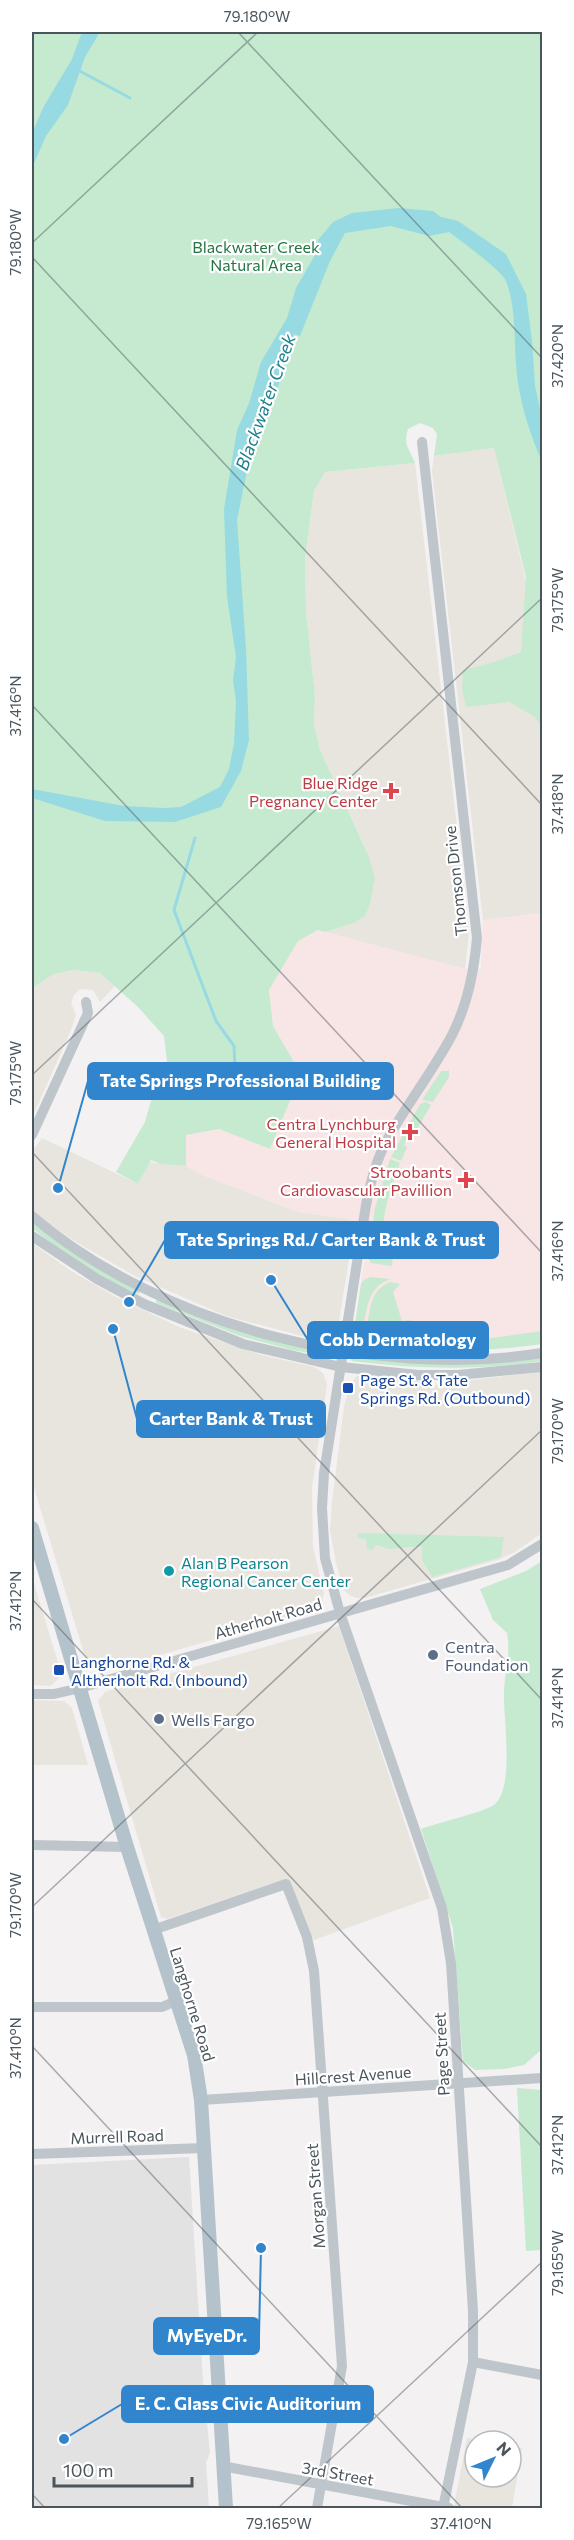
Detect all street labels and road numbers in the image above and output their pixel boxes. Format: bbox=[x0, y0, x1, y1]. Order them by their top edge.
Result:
street label: Thomson Drive bbox=[440, 825, 470, 937]
street label: Atherholt Road bbox=[212, 1594, 324, 1642]
street label: Langhorne Road bbox=[167, 1945, 219, 2063]
street label: Page Street bbox=[429, 2011, 453, 2096]
street label: Hillcrest Avenue bbox=[294, 2061, 412, 2089]
street label: Murrell Road bbox=[70, 2125, 164, 2147]
street label: Morgan Street bbox=[302, 2142, 328, 2249]
street label: 3rd Street bbox=[301, 2457, 376, 2489]

